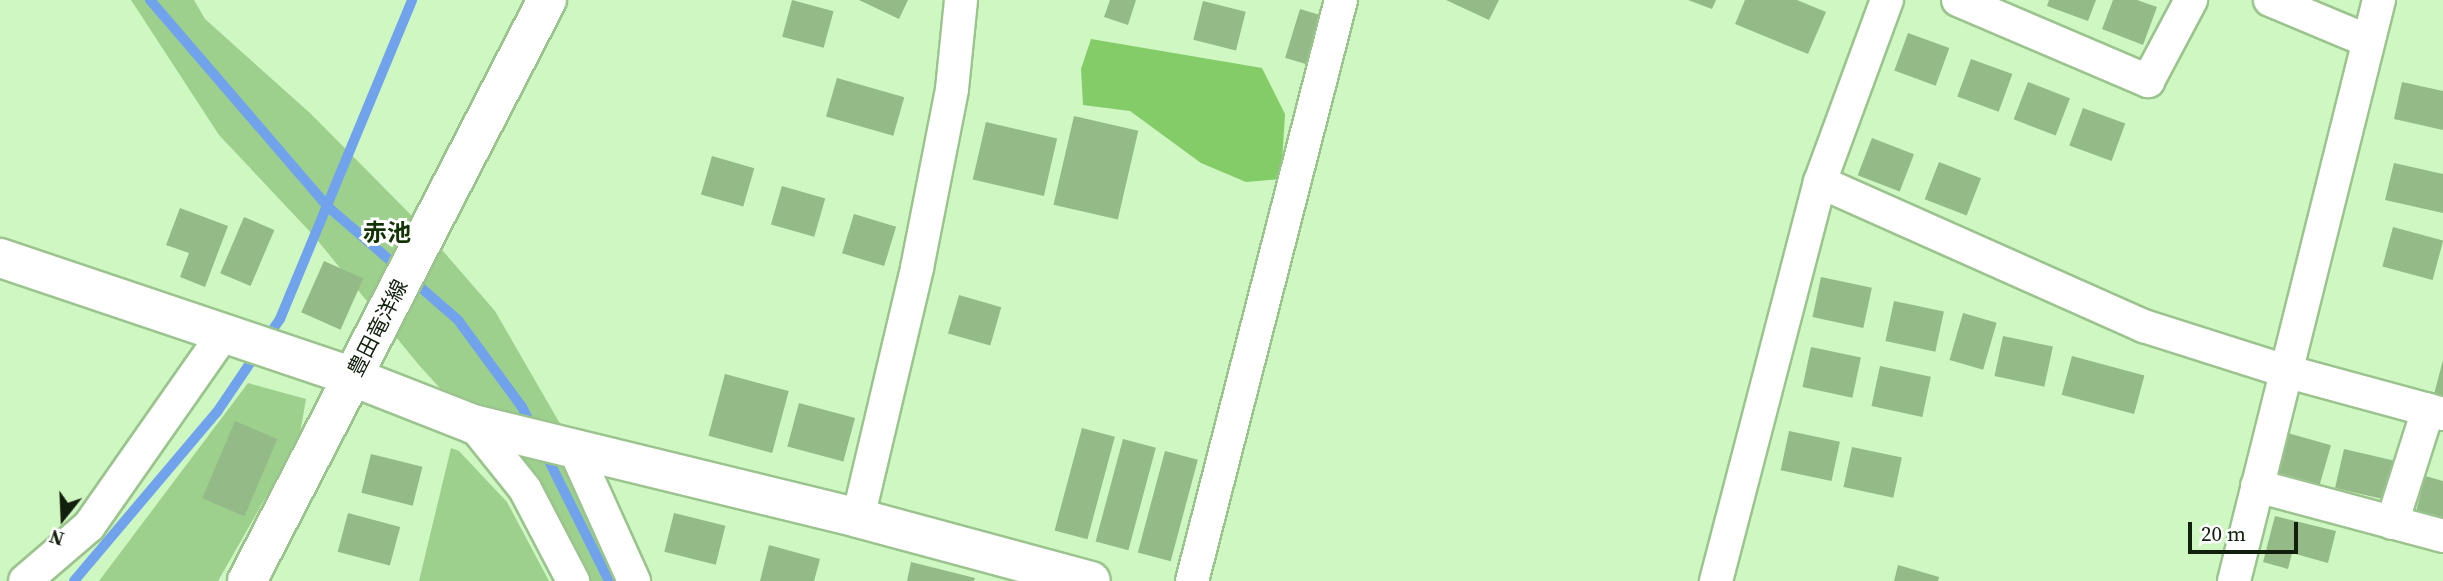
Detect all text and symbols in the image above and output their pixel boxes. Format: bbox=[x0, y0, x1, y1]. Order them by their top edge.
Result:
district label: 赤池 bbox=[363, 219, 411, 247]
street label: 豊田竜洋線 bbox=[343, 276, 413, 380]
north arrow bbox=[28, 483, 98, 553]
scale bar bbox=[2191, 508, 2301, 552]
text: 20 m bbox=[2201, 519, 2246, 548]
text: N bbox=[46, 523, 67, 552]

